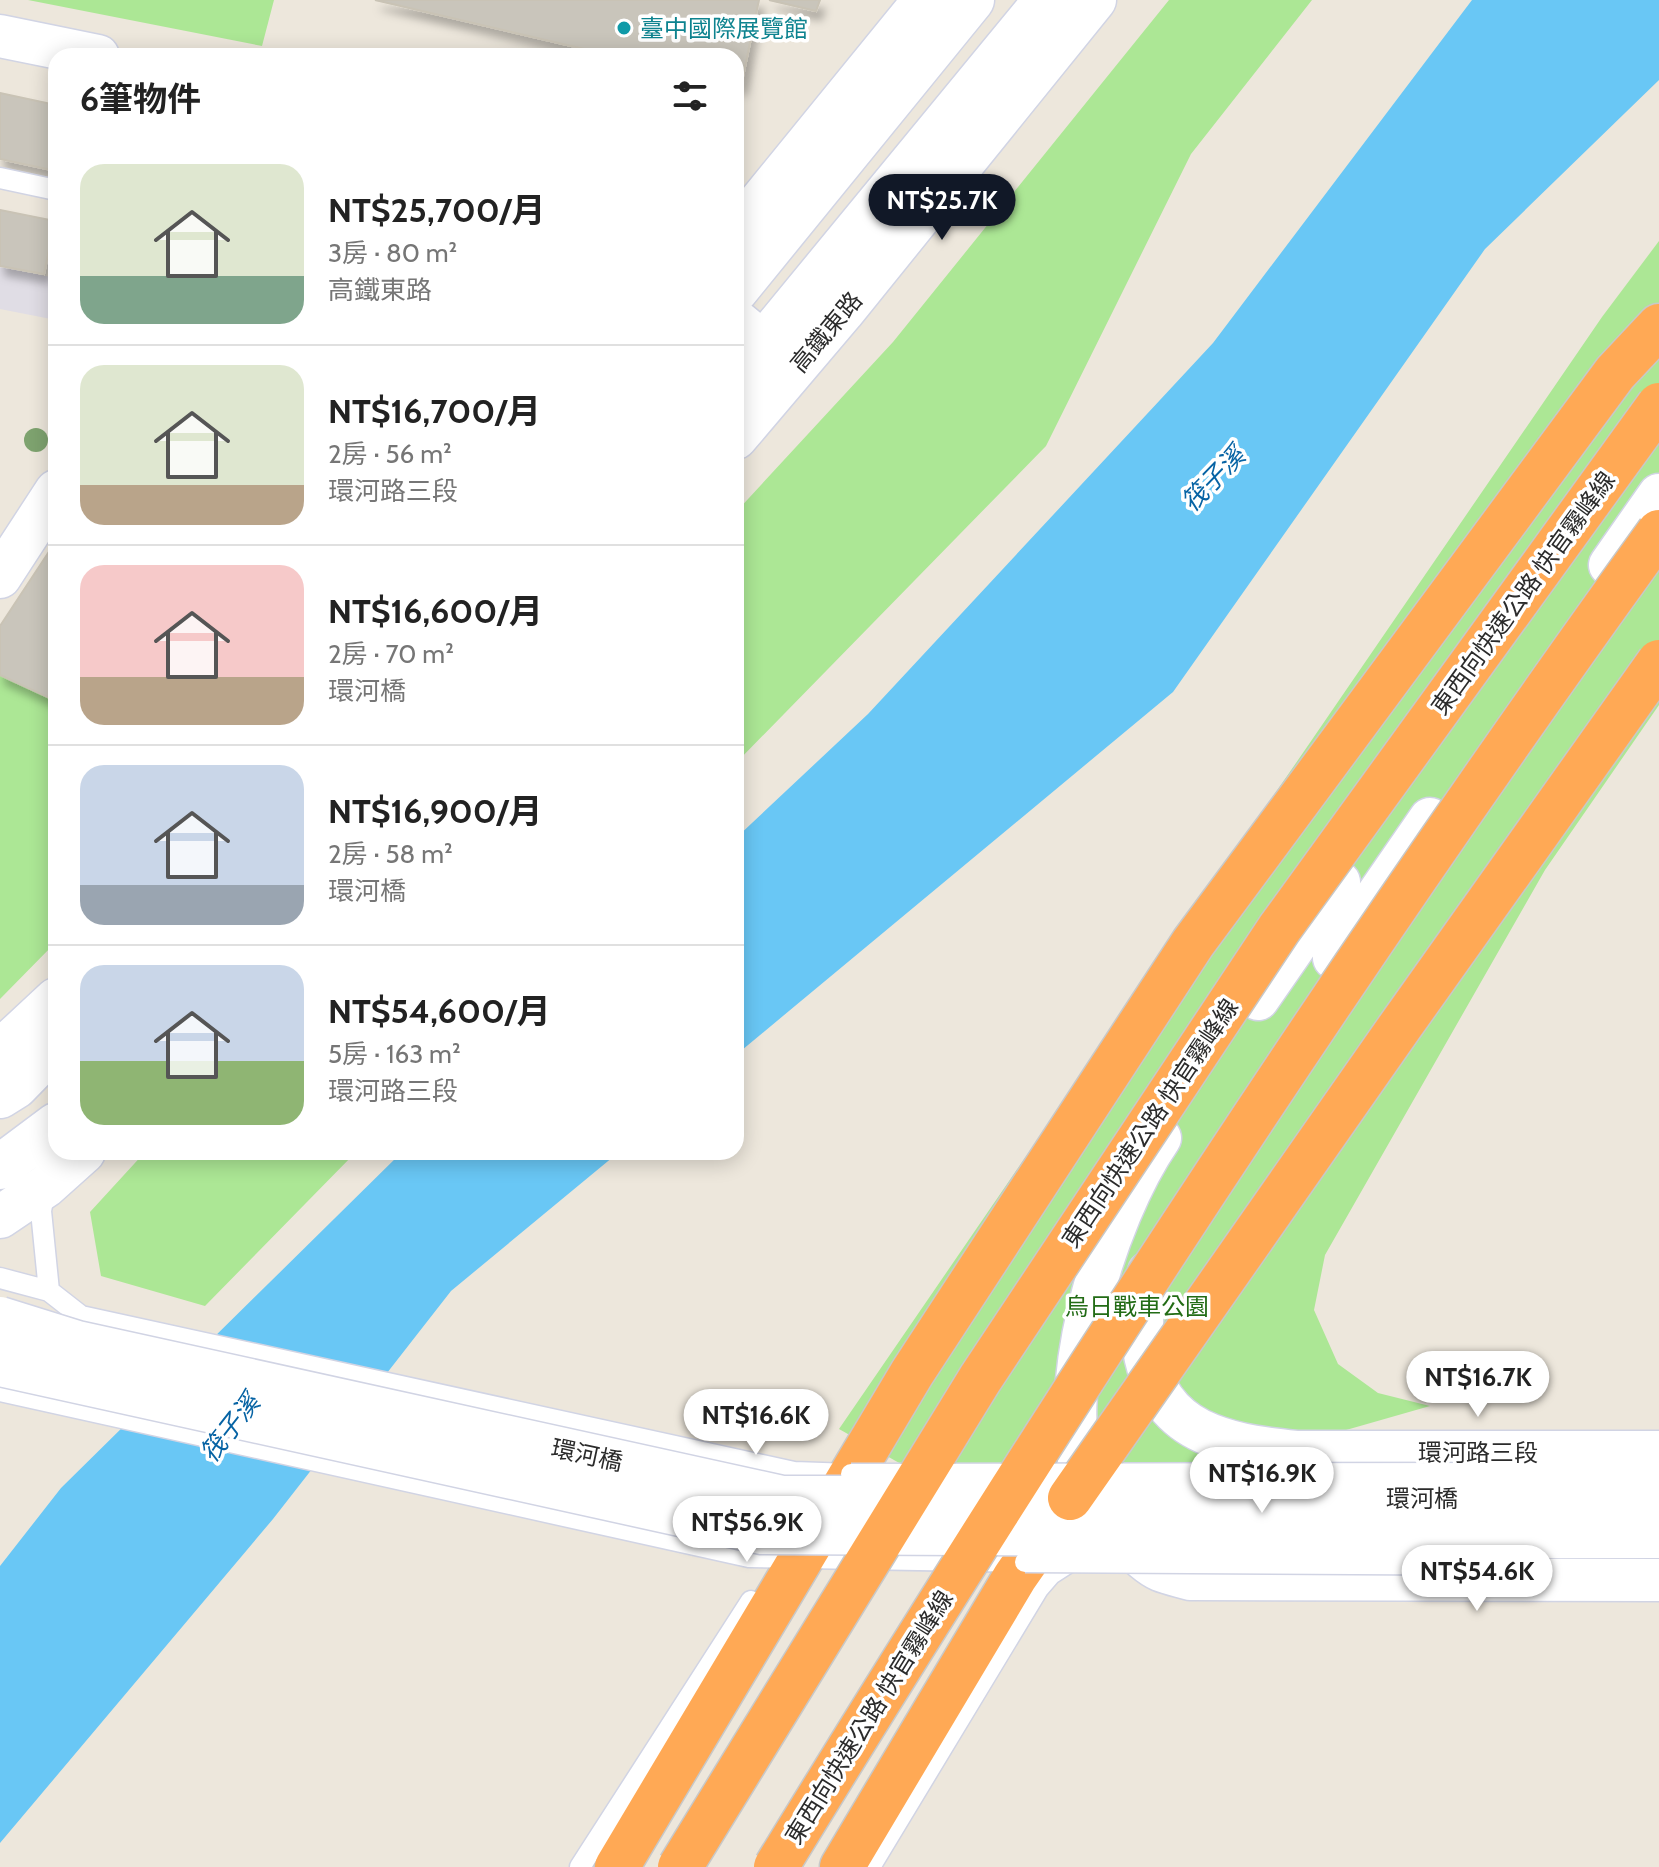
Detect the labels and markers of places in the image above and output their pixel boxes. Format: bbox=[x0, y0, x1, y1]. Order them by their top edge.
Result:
place label: 臺中國際展覽館 bbox=[640, 14, 808, 43]
marker: 臺中國際展覽館 bbox=[615, 19, 633, 37]
pin: NT$25.7K bbox=[859, 174, 1025, 242]
pin: NT$16.7K bbox=[1395, 1351, 1561, 1419]
pin: NT$16.6K bbox=[673, 1389, 839, 1457]
pin: NT$16.9K bbox=[1179, 1447, 1345, 1515]
pin: NT$56.9K bbox=[664, 1496, 830, 1564]
pin: NT$54.6K bbox=[1394, 1545, 1560, 1613]

